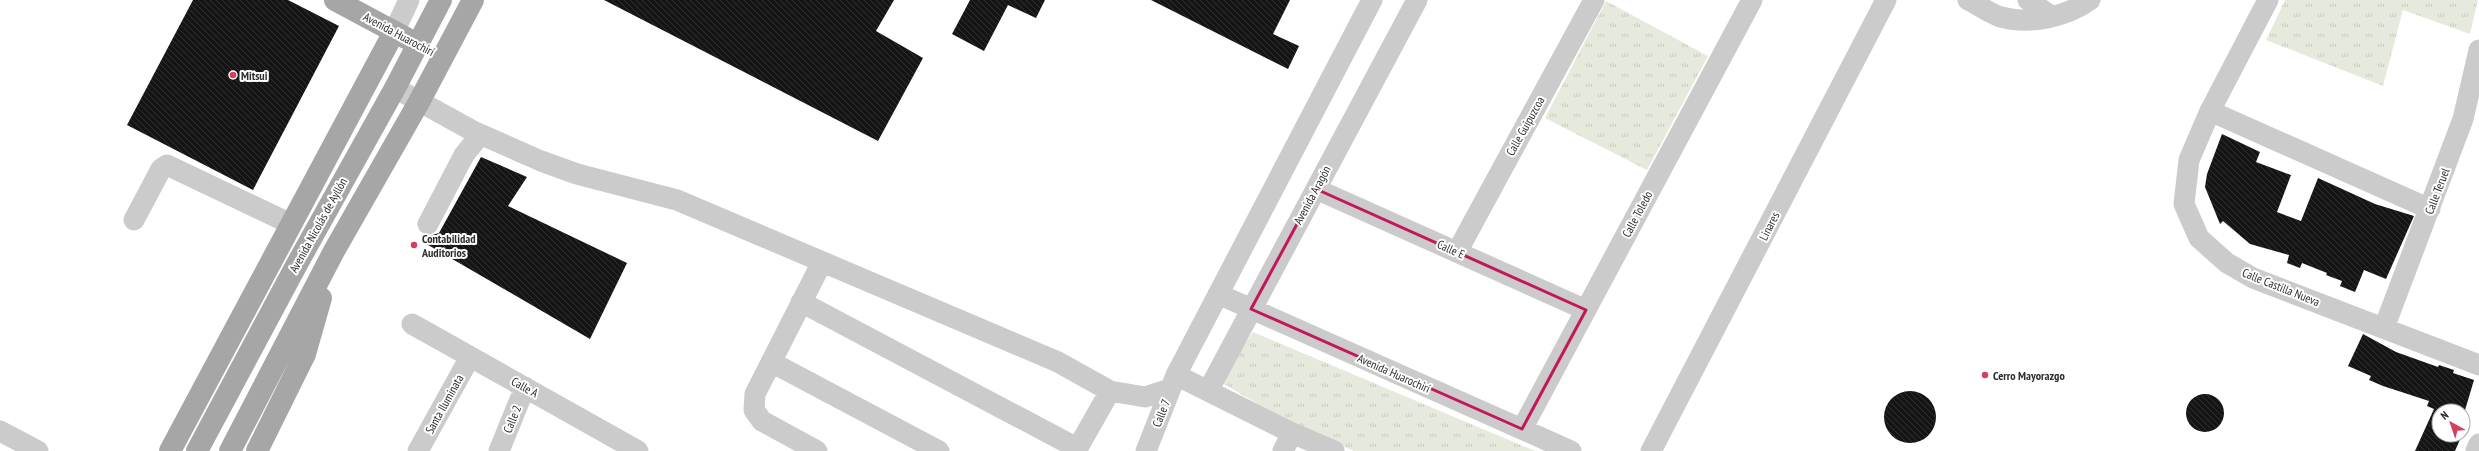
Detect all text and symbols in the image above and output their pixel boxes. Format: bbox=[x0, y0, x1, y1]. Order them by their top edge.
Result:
street label: Avenida Huarochirí bbox=[361, 9, 437, 59]
place label: Mitsui bbox=[241, 68, 268, 83]
marker: Mitsui bbox=[228, 70, 238, 80]
street label: Calle Guipuzcoa bbox=[1503, 94, 1548, 158]
street label: Avenida Aragón bbox=[1290, 163, 1334, 227]
street label: Calle Teruel bbox=[2421, 166, 2453, 216]
street label: Avenida Nicolás de Ayllón bbox=[286, 175, 350, 275]
street label: Calle Toledo bbox=[1619, 188, 1655, 240]
street label: Linares bbox=[1756, 209, 1782, 243]
place label: Contabilidad Auditorios bbox=[421, 231, 476, 260]
street label: Calle E bbox=[1435, 236, 1467, 262]
marker: Contabilidad Auditorios bbox=[409, 240, 419, 250]
street label: Calle Castilla Nueva bbox=[2240, 265, 2322, 309]
street label: Avenida Huarochirí bbox=[1355, 350, 1433, 396]
place label: Cerro Mayorazgo bbox=[1993, 368, 2065, 383]
marker: Cerro Mayorazgo bbox=[1980, 370, 1990, 380]
street label: Santa Iluminata bbox=[422, 372, 466, 436]
street label: Calle A bbox=[509, 374, 541, 401]
street label: Calle 7 bbox=[1149, 397, 1173, 429]
street label: Calle 2 bbox=[500, 403, 524, 435]
north arrow bbox=[2431, 403, 2471, 443]
text: N bbox=[2438, 408, 2451, 423]

